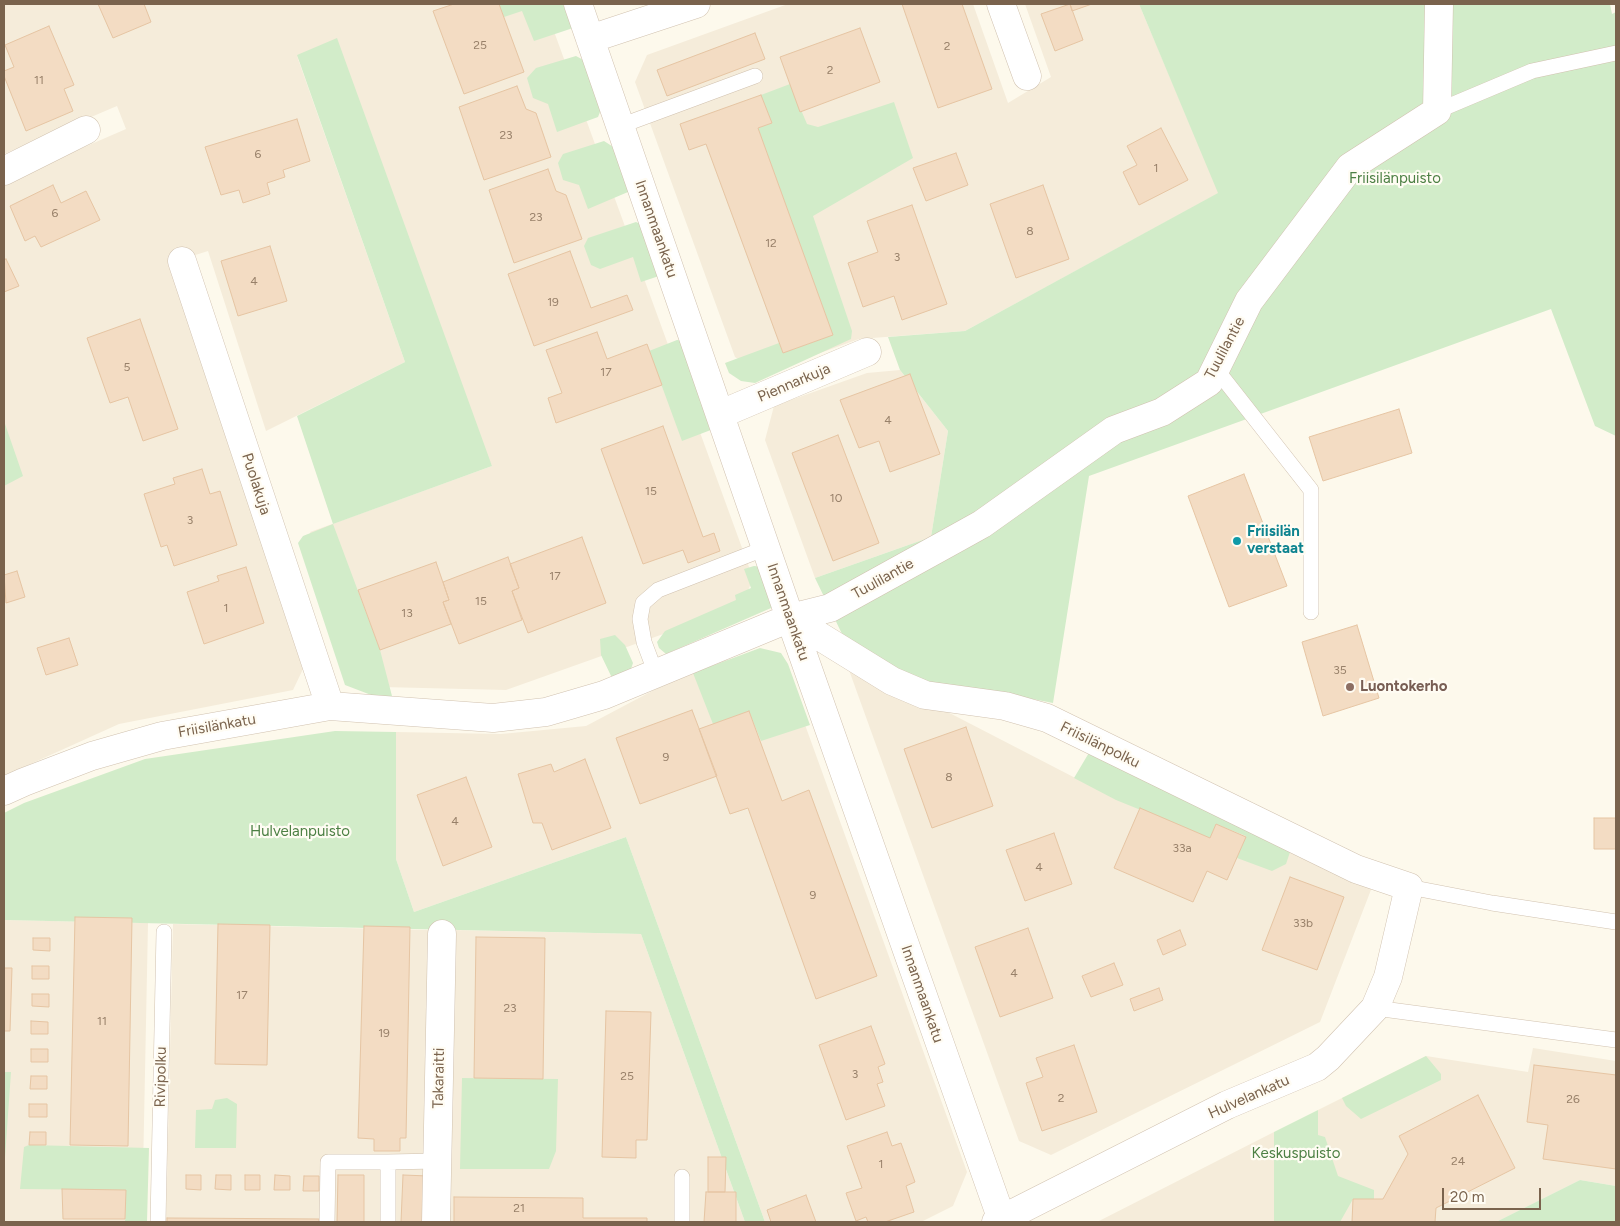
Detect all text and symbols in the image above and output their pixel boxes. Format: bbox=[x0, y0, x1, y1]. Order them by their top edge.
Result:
house number: 25 bbox=[473, 38, 487, 52]
house number: 2 bbox=[944, 39, 950, 53]
house number: 2 bbox=[827, 63, 833, 77]
house number: 11 bbox=[34, 73, 44, 87]
house number: 23 bbox=[499, 128, 513, 142]
house number: 6 bbox=[255, 147, 261, 161]
house number: 1 bbox=[1154, 161, 1158, 175]
park label: Friisilänpuisto bbox=[1349, 170, 1441, 188]
street label: Innanmaankatu bbox=[631, 178, 681, 280]
house number: 6 bbox=[52, 206, 58, 220]
house number: 23 bbox=[529, 210, 543, 224]
house number: 8 bbox=[1026, 224, 1034, 238]
house number: 12 bbox=[765, 236, 777, 250]
house number: 3 bbox=[894, 250, 900, 264]
house number: 4 bbox=[250, 274, 258, 288]
house number: 19 bbox=[547, 295, 559, 309]
street label: Tuulilantie bbox=[1201, 314, 1249, 382]
house number: 5 bbox=[124, 360, 130, 374]
street label: Piennarkuja bbox=[755, 360, 833, 406]
house number: 17 bbox=[600, 365, 612, 379]
house number: 4 bbox=[884, 413, 892, 427]
street label: Puolakuja bbox=[238, 451, 274, 517]
house number: 15 bbox=[645, 484, 657, 498]
house number: 10 bbox=[830, 491, 842, 505]
house number: 3 bbox=[187, 513, 193, 527]
place label: Friisilän verstaat bbox=[1247, 523, 1304, 558]
marker: Friisilän verstaat bbox=[1231, 535, 1243, 547]
street label: Tuulilantie bbox=[849, 555, 917, 603]
street label: Innanmaankatu bbox=[763, 561, 813, 663]
house number: 17 bbox=[549, 569, 561, 583]
house number: 15 bbox=[475, 594, 487, 608]
house number: 1 bbox=[224, 601, 228, 615]
house number: 13 bbox=[401, 606, 413, 620]
house number: 35 bbox=[1333, 663, 1347, 677]
place label: Luontokerho bbox=[1360, 678, 1447, 696]
marker: Luontokerho bbox=[1344, 681, 1356, 693]
street label: Friisilänkatu bbox=[177, 710, 257, 742]
street label: Friisilänpolku bbox=[1057, 718, 1143, 772]
house number: 9 bbox=[663, 750, 669, 764]
house number: 8 bbox=[945, 770, 953, 784]
house number: 4 bbox=[451, 814, 459, 828]
park label: Hulvelanpuisto bbox=[250, 823, 350, 841]
house number: 33a bbox=[1172, 841, 1192, 855]
house number: 4 bbox=[1035, 860, 1043, 874]
house number: 9 bbox=[810, 888, 816, 902]
house number: 33b bbox=[1293, 916, 1313, 930]
street label: Innanmaankatu bbox=[897, 943, 947, 1045]
house number: 4 bbox=[1010, 966, 1018, 980]
house number: 17 bbox=[236, 988, 248, 1002]
house number: 23 bbox=[503, 1001, 517, 1015]
house number: 11 bbox=[97, 1014, 107, 1028]
house number: 19 bbox=[378, 1026, 390, 1040]
street label: Rivipolku bbox=[151, 1047, 171, 1107]
street label: Takaraitti bbox=[429, 1047, 449, 1109]
house number: 3 bbox=[852, 1067, 858, 1081]
house number: 25 bbox=[620, 1069, 634, 1083]
street label: Hulvelankatu bbox=[1206, 1071, 1292, 1123]
house number: 2 bbox=[1058, 1091, 1064, 1105]
house number: 26 bbox=[1566, 1092, 1580, 1106]
park label: Keskuspuisto bbox=[1252, 1145, 1340, 1163]
house number: 24 bbox=[1451, 1154, 1465, 1168]
house number: 1 bbox=[879, 1157, 883, 1171]
scale bar bbox=[1445, 1178, 1544, 1210]
text: 20 m bbox=[1450, 1188, 1484, 1206]
house number: 21 bbox=[513, 1201, 525, 1215]

